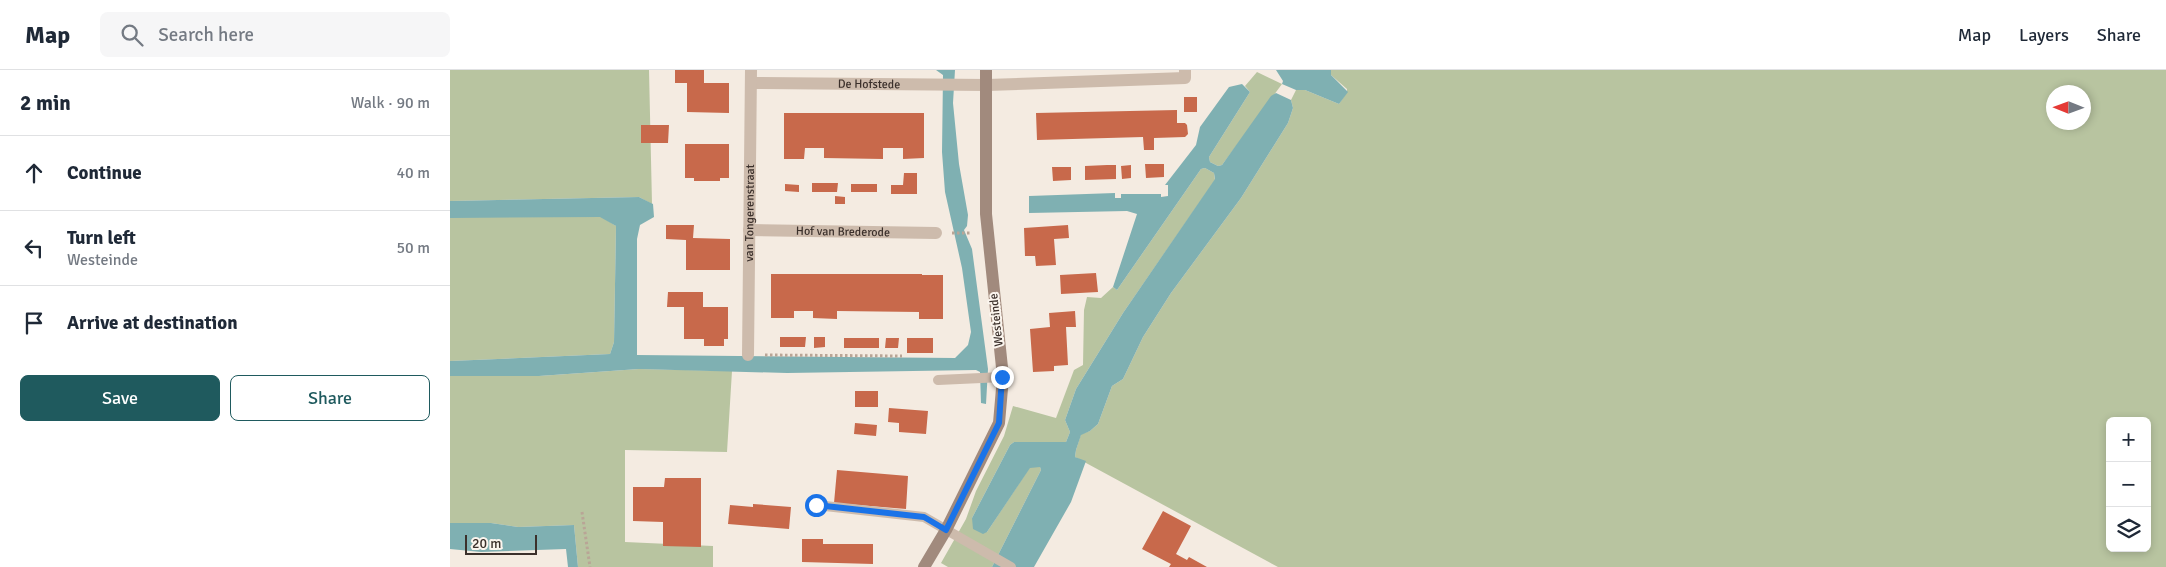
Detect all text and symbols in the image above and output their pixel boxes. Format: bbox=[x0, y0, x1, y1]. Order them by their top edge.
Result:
search box bbox=[100, 12, 450, 57]
text: Map bbox=[25, 20, 70, 50]
icon: search bbox=[118, 21, 146, 49]
text: Search here bbox=[158, 23, 254, 47]
text: Map bbox=[1958, 24, 1991, 46]
text: Layers bbox=[2019, 24, 2069, 46]
text: Share bbox=[2097, 24, 2141, 46]
street label: De Hofstede bbox=[838, 77, 900, 92]
north arrow bbox=[2046, 85, 2091, 130]
text: 2 min bbox=[20, 90, 71, 116]
text: Walk · 90 m bbox=[351, 93, 430, 113]
icon: ahead bbox=[20, 159, 48, 187]
text: Continue bbox=[67, 161, 142, 185]
text: 40 m bbox=[396, 163, 430, 183]
street label: van Tongerenstraat bbox=[742, 164, 758, 262]
street label: Hof van Brederode bbox=[796, 224, 890, 240]
text: Turn left bbox=[67, 226, 136, 250]
icon: left bbox=[20, 234, 48, 262]
text: 50 m bbox=[396, 238, 430, 258]
text: Westeinde bbox=[67, 250, 138, 270]
street label: Westeinde bbox=[986, 293, 1007, 347]
icon: arrive bbox=[20, 309, 48, 337]
text: Arrive at destination bbox=[67, 311, 238, 335]
route end bbox=[991, 366, 1014, 389]
button: Save bbox=[20, 375, 220, 421]
button: Share bbox=[230, 375, 430, 421]
map controls bbox=[2106, 417, 2151, 552]
button: + bbox=[2106, 417, 2151, 462]
button: − bbox=[2106, 462, 2151, 507]
route start bbox=[805, 494, 828, 517]
button: layers bbox=[2106, 507, 2151, 552]
scale bar bbox=[465, 532, 538, 555]
text: 20 m bbox=[472, 535, 501, 552]

